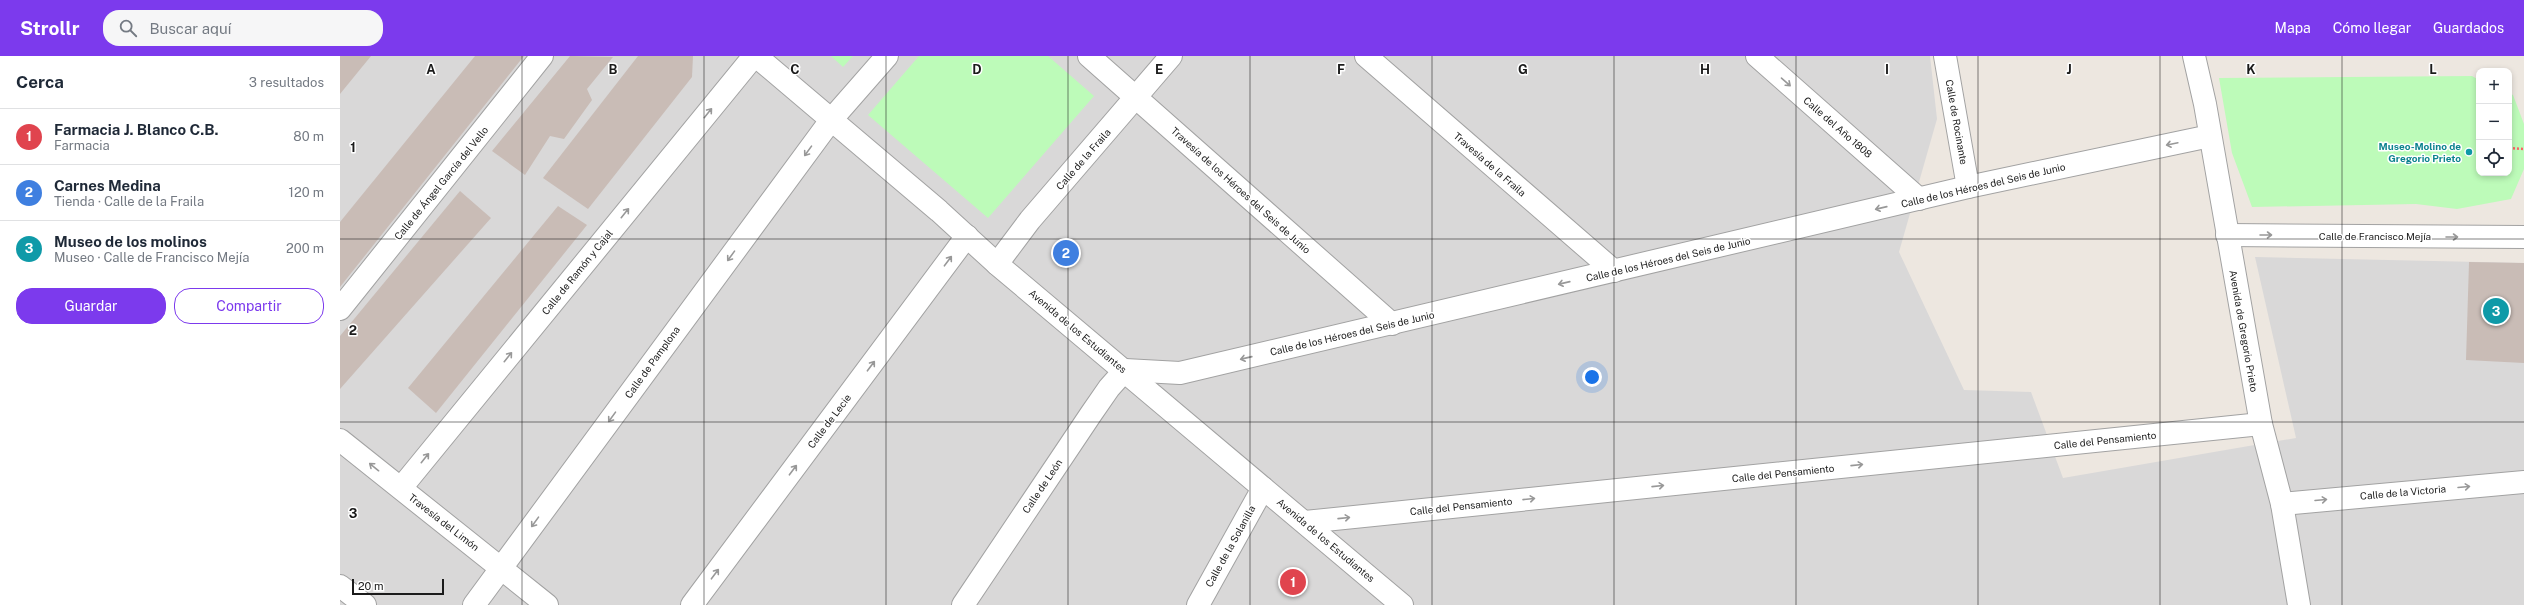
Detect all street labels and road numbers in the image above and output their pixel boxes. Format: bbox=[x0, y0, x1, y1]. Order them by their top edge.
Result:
street label: Calle de Rocinante bbox=[1944, 78, 1970, 166]
street label: Calle del Año 1808 bbox=[1801, 94, 1875, 160]
street label: Calle de Ángel García del Vello bbox=[392, 124, 491, 242]
street label: Travesía de los Héroes del Seis de Junio bbox=[1169, 124, 1313, 256]
street label: Calle de la Fraila bbox=[1053, 126, 1113, 192]
street label: Travesía de la Fraila bbox=[1451, 129, 1529, 199]
street label: Calle de los Héroes del Seis de Junio bbox=[1900, 160, 2067, 210]
street label: Calle de Ramón y Cajal bbox=[539, 227, 615, 317]
street label: Calle de Francisco Mejía bbox=[2319, 230, 2431, 242]
street label: Calle de los Héroes del Seis de Junio bbox=[1585, 234, 1752, 284]
street label: Avenida de Gregorio Prieto bbox=[2227, 269, 2261, 393]
street label: Avenida de los Estudiantes bbox=[1027, 287, 1129, 375]
street label: Calle de los Héroes del Seis de Junio bbox=[1269, 308, 1436, 358]
street label: Calle de Pamplona bbox=[622, 324, 682, 400]
street label: Calle de Lecie bbox=[805, 391, 853, 450]
street label: Calle del Pensamiento bbox=[2053, 429, 2157, 451]
street label: Calle de León bbox=[1020, 457, 1065, 515]
street label: Calle del Pensamiento bbox=[1731, 462, 1835, 484]
street label: Calle de la Victoria bbox=[2359, 482, 2447, 502]
street label: Travesía del Limón bbox=[406, 491, 482, 553]
street label: Calle del Pensamiento bbox=[1409, 495, 1513, 517]
street label: Avenida de los Estudiantes bbox=[1275, 496, 1377, 584]
street label: Calle de la Solanilla bbox=[1203, 503, 1257, 589]

